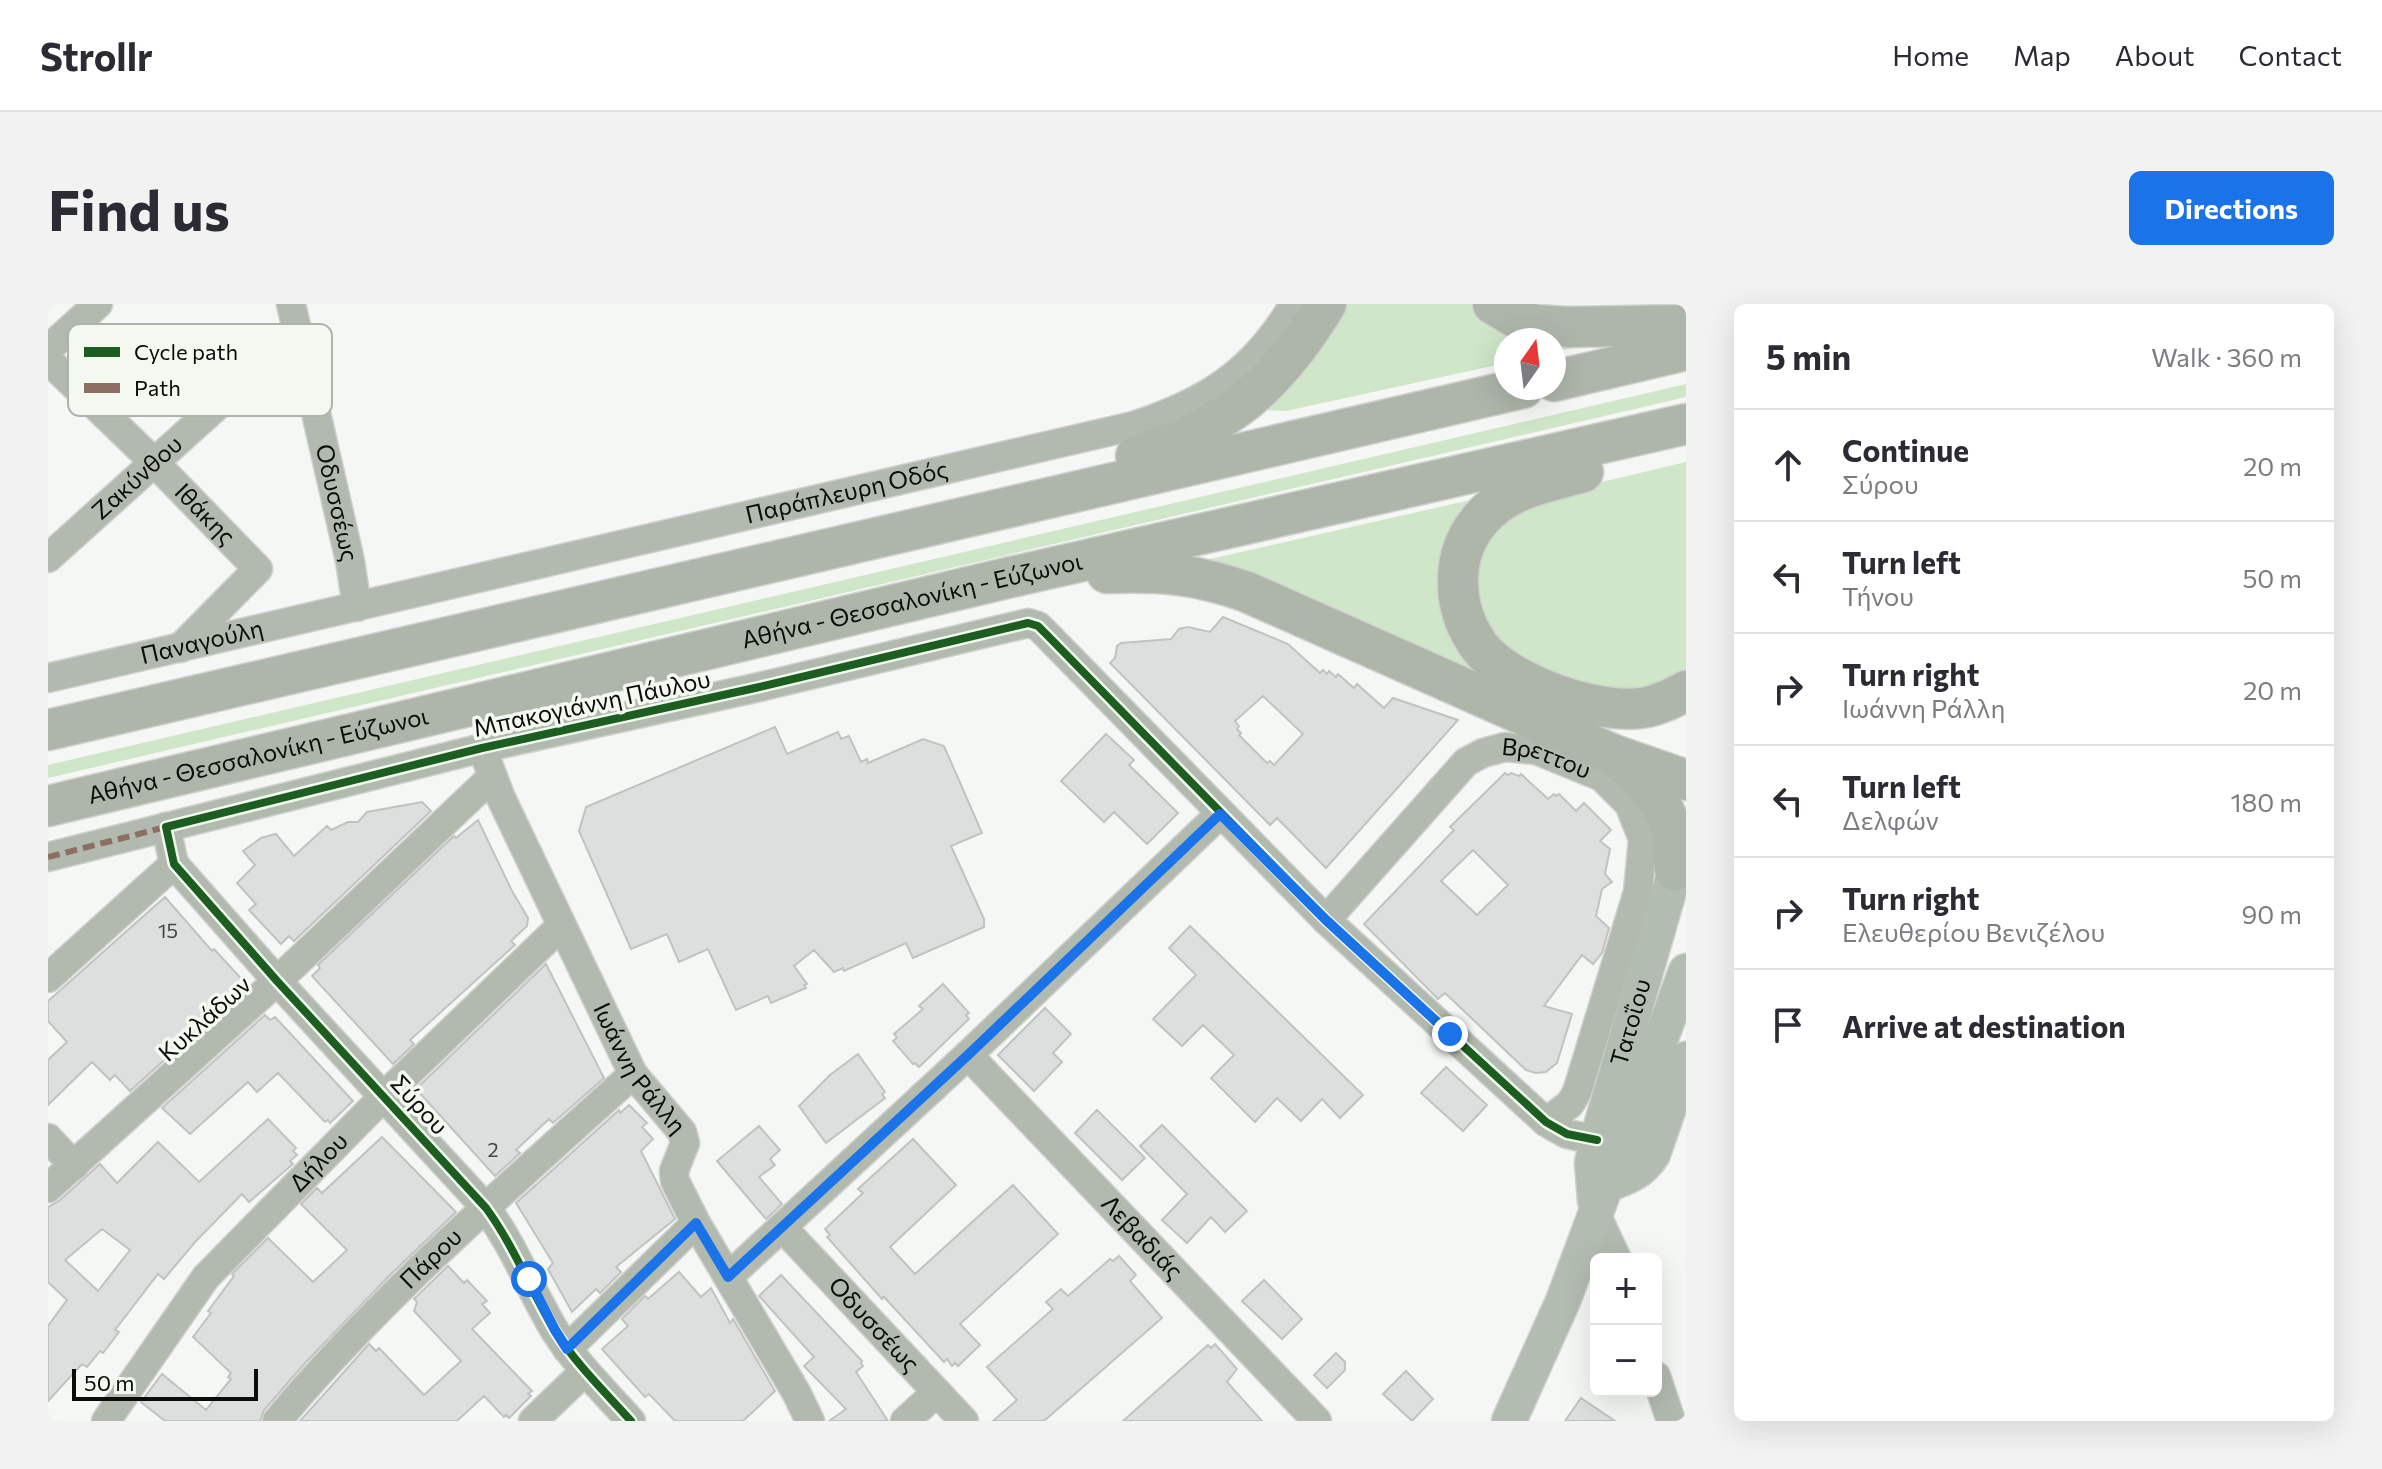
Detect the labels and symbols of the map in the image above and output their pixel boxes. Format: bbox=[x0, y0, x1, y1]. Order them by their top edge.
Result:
legend bbox=[68, 324, 332, 416]
north arrow bbox=[1494, 328, 1566, 400]
text: Cycle path bbox=[134, 338, 238, 365]
text: Path bbox=[134, 374, 181, 401]
street label: Ζακύνθου bbox=[85, 429, 187, 525]
street label: Οδυσσέως bbox=[311, 441, 366, 564]
street label: Παράπλευρη Οδός bbox=[742, 454, 950, 529]
street label: Ιθάκης bbox=[170, 476, 242, 550]
street label: Αθήνα - Θεσσαλονίκη - Εύζωνοι bbox=[738, 545, 1085, 654]
street label: Παναγούλη bbox=[137, 613, 266, 669]
street label: Μπακογιάννη Πάυλου bbox=[471, 663, 713, 742]
street label: Αθήνα - Θεσσαλονίκη - Εύζωνοι bbox=[85, 700, 431, 809]
street label: Βρεττου bbox=[1500, 731, 1596, 784]
house number: 15 bbox=[158, 918, 178, 942]
street label: Κυκλάδων bbox=[152, 969, 256, 1067]
street label: Τατοΐου bbox=[1603, 975, 1656, 1069]
street label: Ιωάννη Ράλλη bbox=[588, 998, 693, 1139]
route end bbox=[1432, 1016, 1468, 1052]
street label: Σύρου bbox=[385, 1068, 455, 1140]
street label: Δήλου bbox=[282, 1126, 353, 1197]
house number: 2 bbox=[487, 1137, 499, 1161]
street label: Λεβαδιάς bbox=[1096, 1188, 1190, 1285]
street label: Πάρου bbox=[393, 1221, 467, 1294]
route start bbox=[511, 1261, 547, 1297]
street label: Οδυσσέως bbox=[823, 1270, 926, 1377]
scale bar bbox=[72, 1365, 258, 1401]

